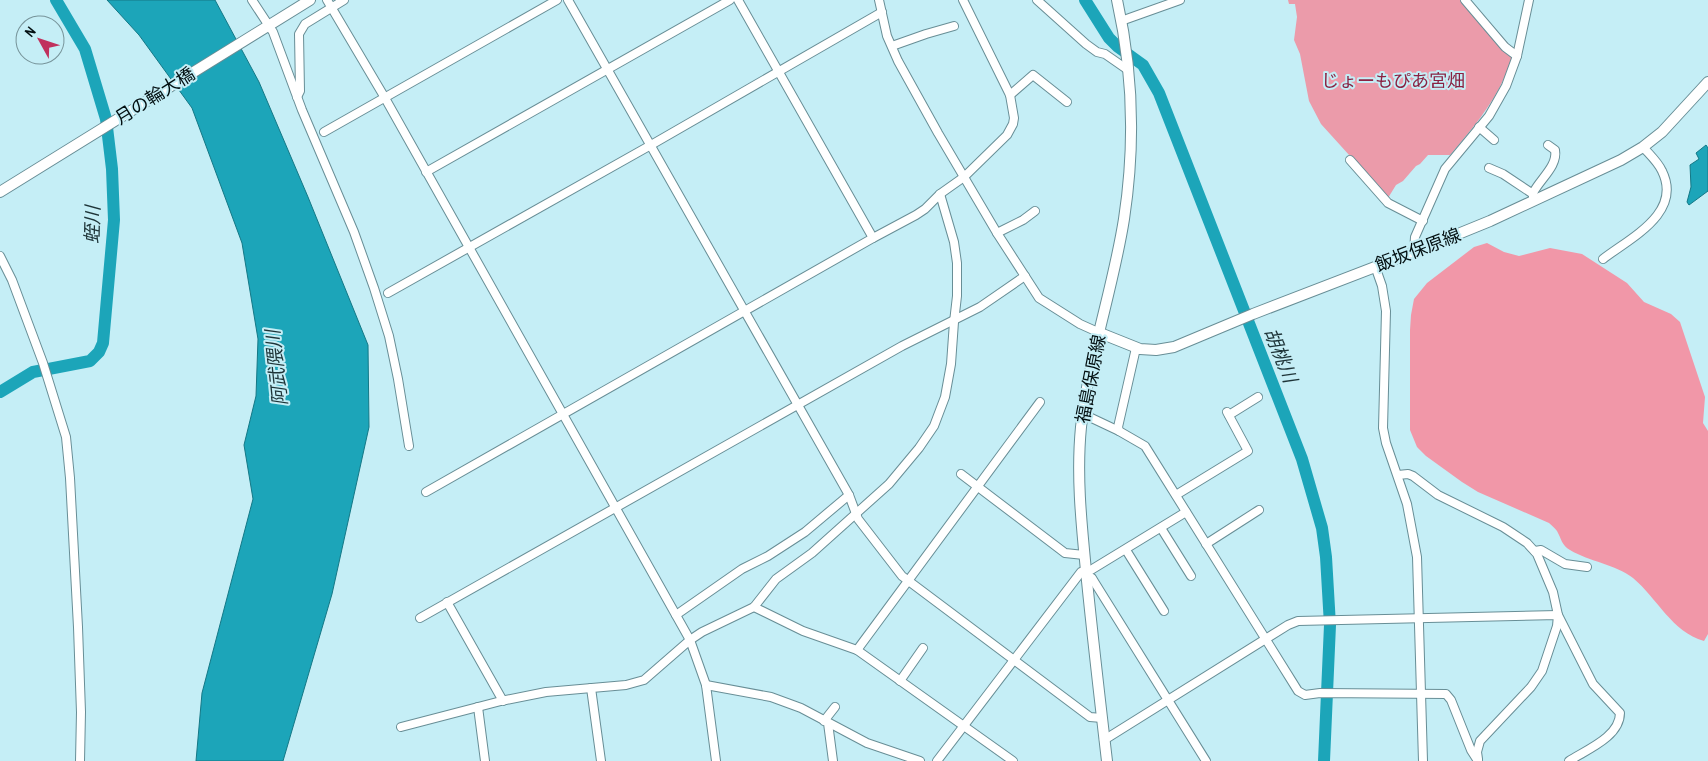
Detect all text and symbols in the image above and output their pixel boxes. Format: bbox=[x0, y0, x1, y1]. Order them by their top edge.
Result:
north arrow bbox=[15, 15, 65, 65]
text: N bbox=[20, 23, 40, 41]
street label: 月の輪大橋 bbox=[110, 61, 200, 130]
park label: じょーもぴあ宮畑 bbox=[1321, 68, 1465, 93]
water label: 蛭川 bbox=[79, 204, 105, 244]
street label: 飯坂保原線 bbox=[1371, 222, 1464, 277]
water label: 胡桃川 bbox=[1258, 324, 1304, 388]
water label: 阿武隈川 bbox=[259, 327, 293, 407]
street label: 福島保原線 bbox=[1070, 332, 1111, 425]

